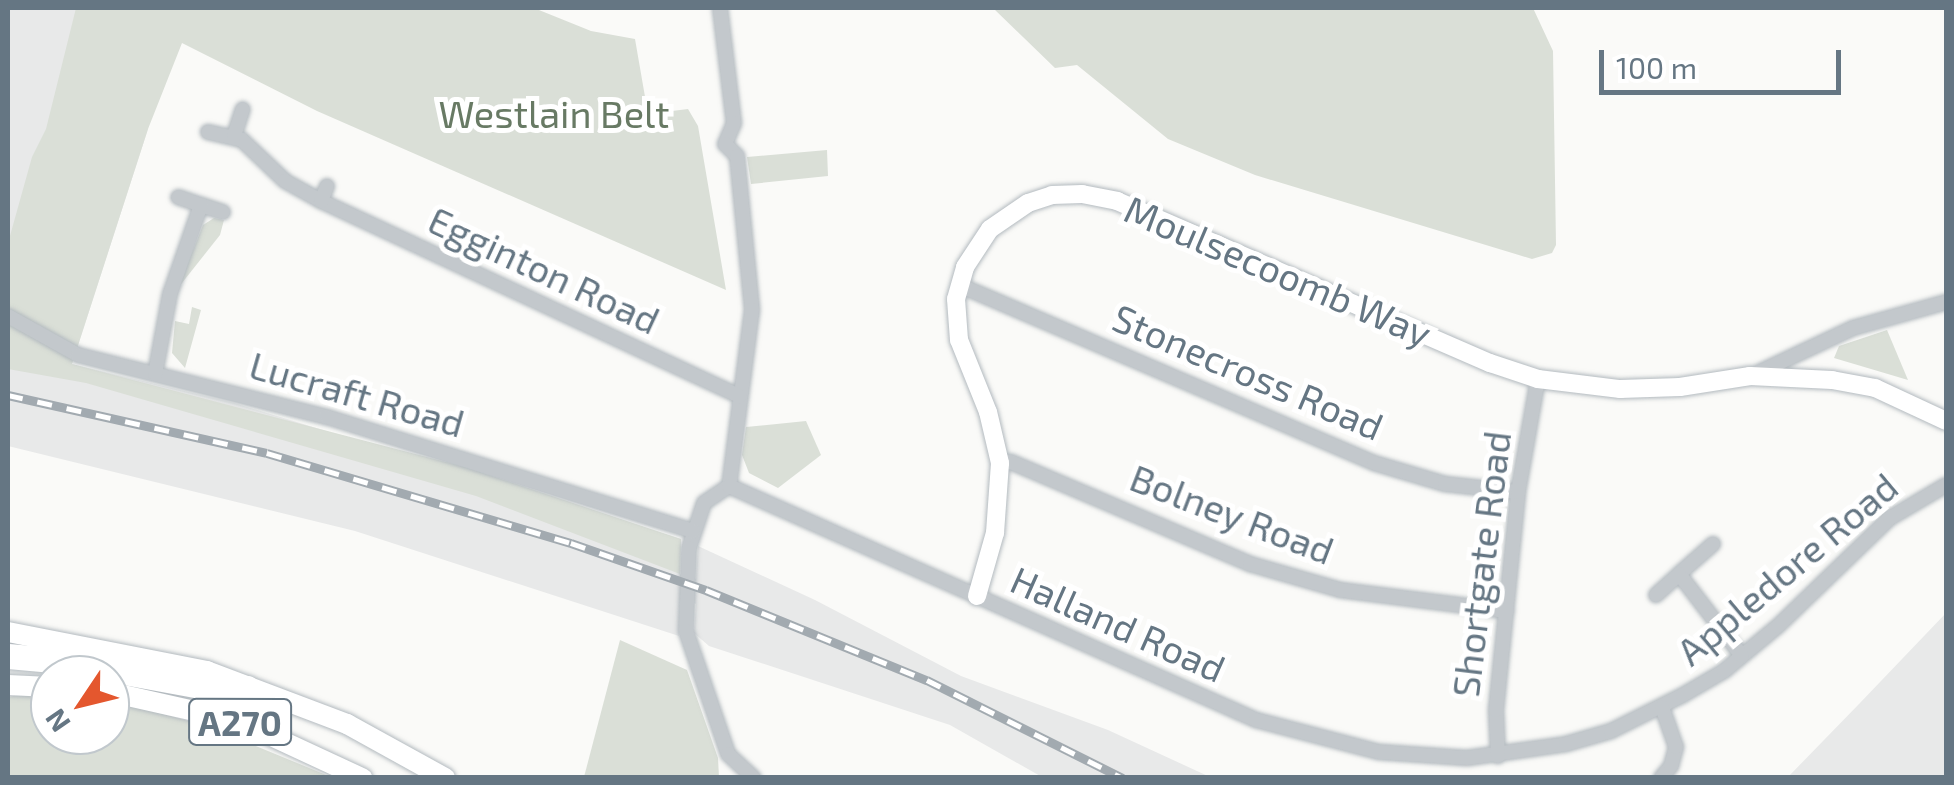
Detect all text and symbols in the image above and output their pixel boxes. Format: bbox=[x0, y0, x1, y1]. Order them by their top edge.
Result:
scale bar bbox=[1604, 30, 1846, 92]
text: 100 m bbox=[1616, 49, 1697, 85]
park label: Westlain Belt bbox=[438, 91, 670, 137]
street label: Moulsecoomb Way bbox=[1118, 186, 1438, 356]
street label: Egginton Road bbox=[421, 197, 667, 343]
street label: Stonecross Road bbox=[1106, 295, 1390, 449]
street label: Lucraft Road bbox=[245, 342, 469, 446]
street label: Shortgate Road bbox=[1442, 428, 1520, 700]
street label: Bolney Road bbox=[1124, 454, 1340, 574]
street label: Appledore Road bbox=[1667, 464, 1907, 674]
street label: Halland Road bbox=[1004, 556, 1232, 692]
north arrow bbox=[30, 655, 130, 755]
road number: A270 bbox=[188, 692, 292, 752]
text: N bbox=[37, 703, 77, 739]

